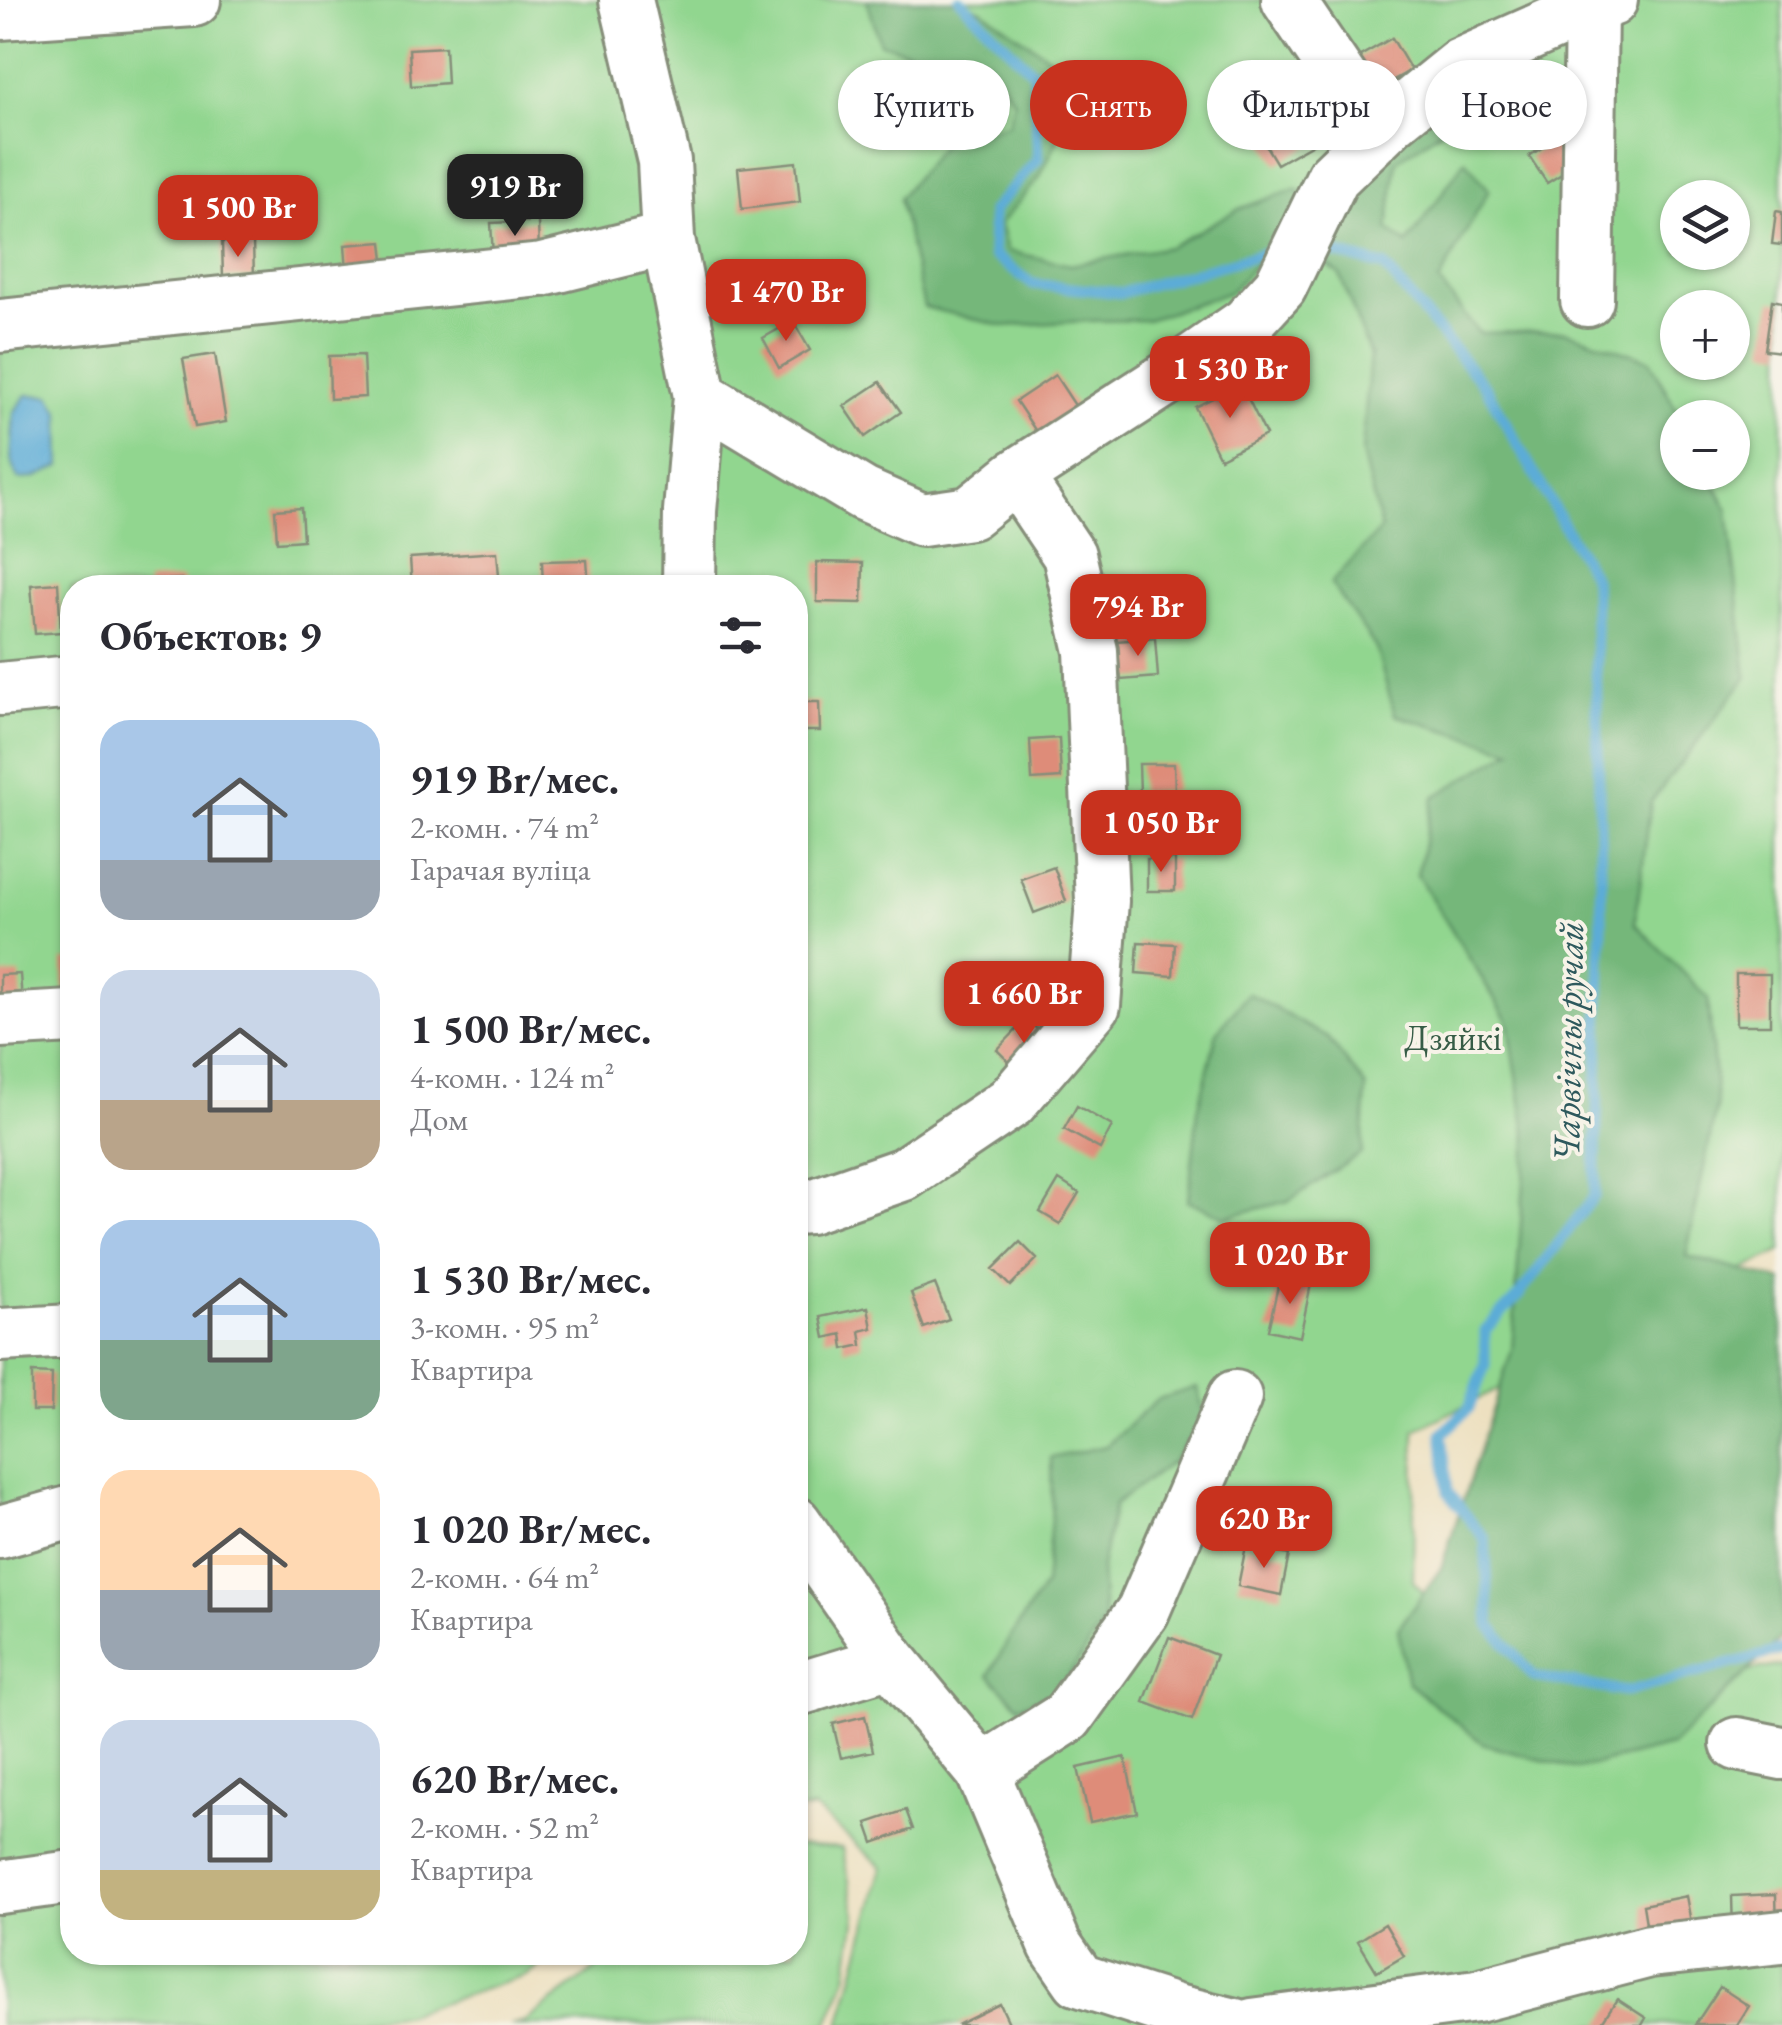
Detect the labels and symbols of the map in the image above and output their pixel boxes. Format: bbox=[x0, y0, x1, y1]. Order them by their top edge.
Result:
pin: 919 Br bbox=[434, 154, 596, 239]
pin: 1 500 Br bbox=[135, 175, 341, 260]
pin: 1 470 Br bbox=[683, 259, 889, 344]
pin: 1 530 Br bbox=[1127, 336, 1333, 421]
pin: 794 Br bbox=[1057, 574, 1219, 659]
pin: 1 050 Br bbox=[1058, 790, 1264, 875]
water label: Чарвічны ручай bbox=[1541, 921, 1594, 1163]
pin: 1 660 Br bbox=[921, 961, 1127, 1046]
park label: Дзяйкі bbox=[1404, 1015, 1502, 1060]
pin: 1 020 Br bbox=[1187, 1222, 1393, 1307]
pin: 620 Br bbox=[1183, 1486, 1345, 1571]

